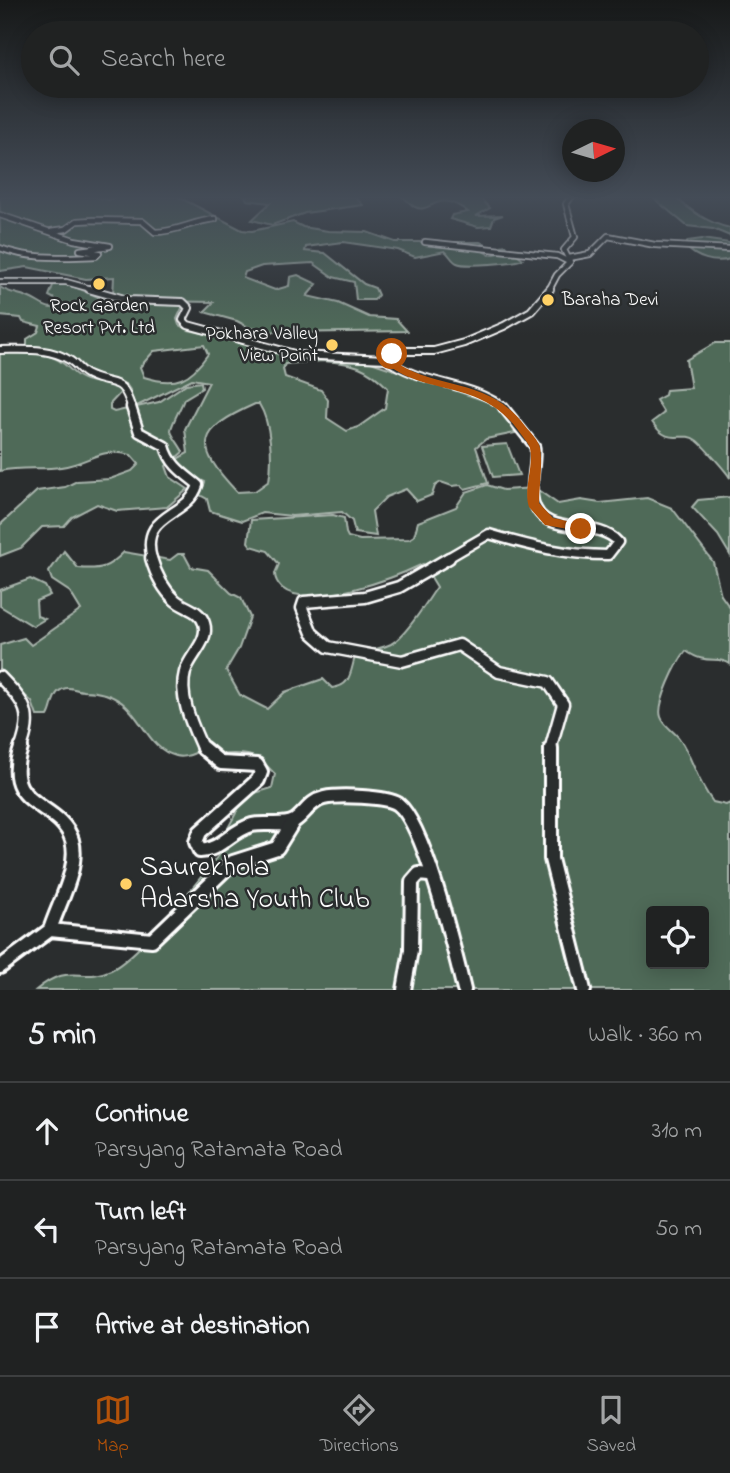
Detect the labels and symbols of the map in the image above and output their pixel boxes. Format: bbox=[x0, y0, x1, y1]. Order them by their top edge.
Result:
north arrow bbox=[562, 119, 625, 182]
marker: Rock Garden Resort Pvt. Ltd bbox=[91, 276, 107, 292]
place label: Baraha Devi bbox=[561, 287, 658, 314]
marker: Baraha Devi bbox=[540, 292, 556, 308]
place label: Rock Garden Resort Pvt. Ltd bbox=[43, 293, 155, 342]
place label: Pokhara Valley View Point bbox=[206, 321, 319, 370]
marker: Pokhara Valley View Point bbox=[324, 337, 340, 353]
route start bbox=[376, 338, 407, 369]
route end bbox=[565, 513, 596, 544]
place label: Saurekhola Adarsha Youth Club bbox=[140, 848, 370, 921]
marker: Saurekhola Adarsha Youth Club bbox=[118, 876, 134, 892]

